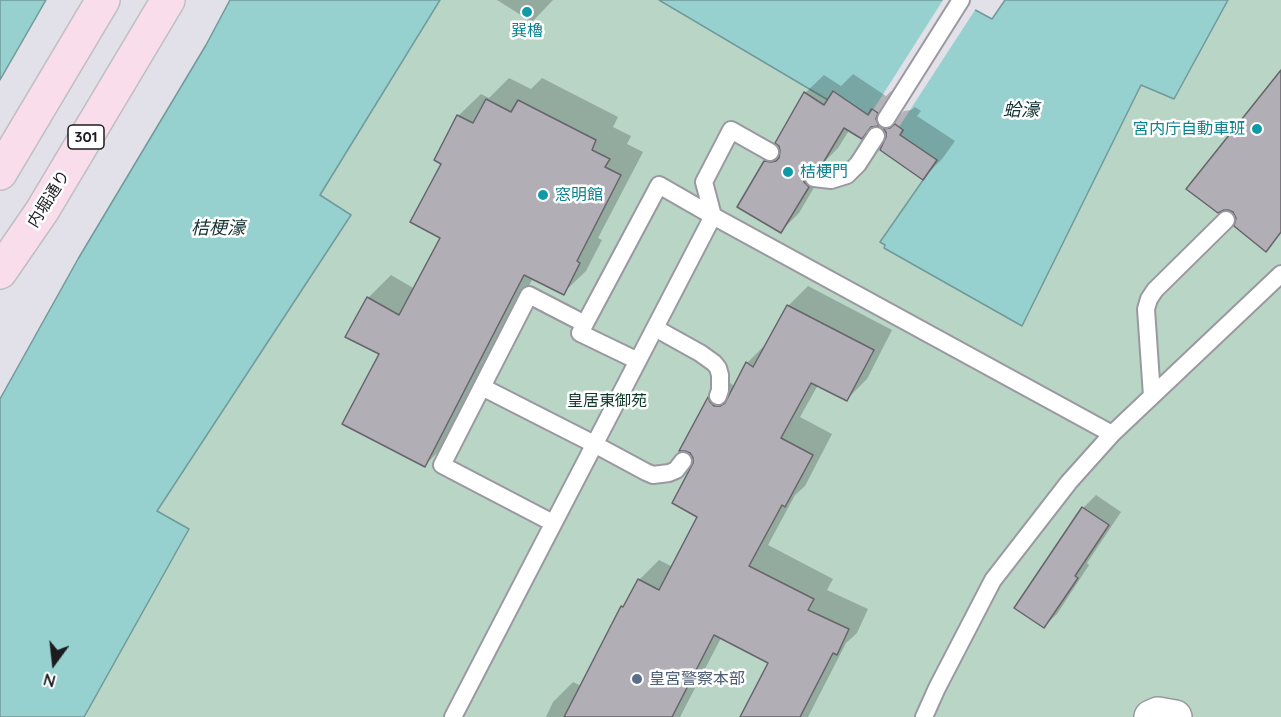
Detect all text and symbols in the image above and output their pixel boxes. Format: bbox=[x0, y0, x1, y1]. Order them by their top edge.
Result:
marker: 巽櫓 bbox=[520, 5, 534, 19]
place label: 巽櫓 bbox=[511, 21, 543, 41]
water label: 蛤濠 bbox=[1003, 100, 1039, 122]
place label: 宮内庁自動車班 bbox=[1133, 119, 1245, 139]
marker: 宮内庁自動車班 bbox=[1250, 122, 1264, 136]
road number: 301 bbox=[68, 125, 104, 149]
place label: 桔梗門 bbox=[800, 162, 848, 182]
marker: 桔梗門 bbox=[781, 165, 795, 179]
street label: 内堀通り bbox=[24, 167, 74, 231]
place label: 窓明館 bbox=[555, 185, 603, 205]
marker: 窓明館 bbox=[536, 188, 550, 202]
water label: 桔梗濠 bbox=[191, 218, 245, 240]
park label: 皇居東御苑 bbox=[567, 391, 647, 411]
north arrow bbox=[24, 633, 84, 693]
text: N bbox=[41, 669, 58, 692]
place label: 皇宮警察本部 bbox=[649, 669, 745, 689]
marker: 皇宮警察本部 bbox=[630, 672, 644, 686]

